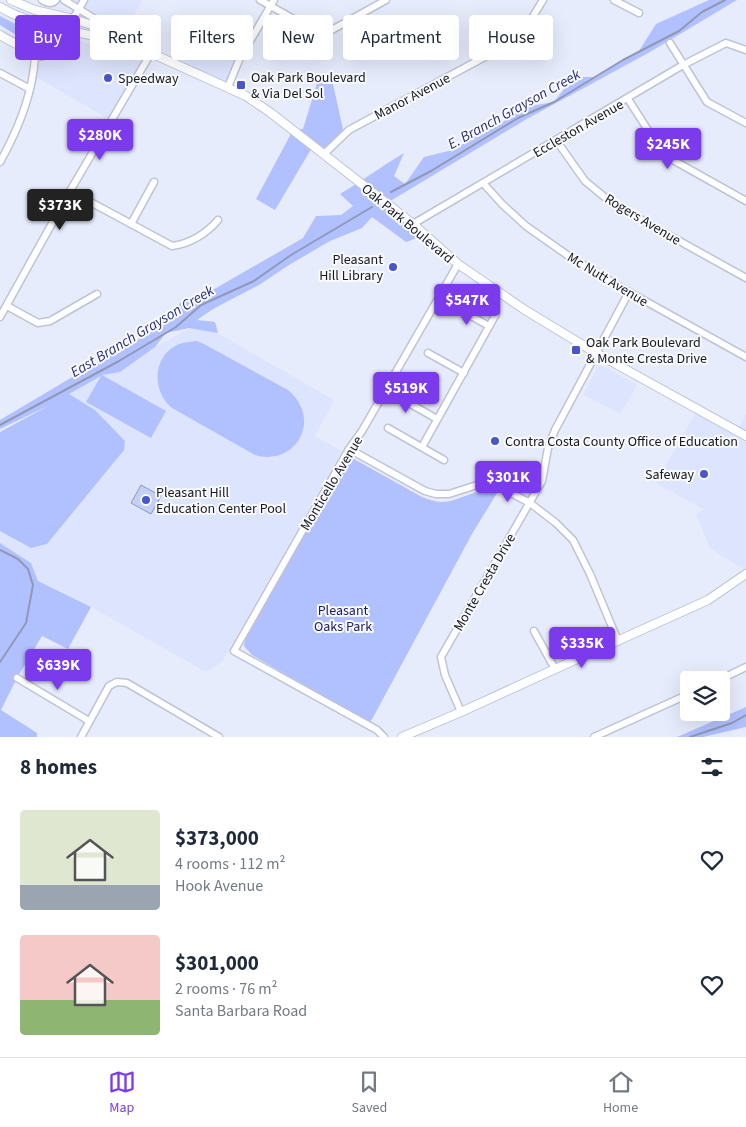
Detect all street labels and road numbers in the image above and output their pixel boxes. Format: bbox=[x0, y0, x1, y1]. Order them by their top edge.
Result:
street label: Manor Avenue bbox=[371, 68, 454, 125]
street label: Eccleston Avenue bbox=[530, 95, 628, 163]
street label: Oak Park Boulevard bbox=[357, 179, 458, 268]
street label: Rogers Avenue bbox=[601, 189, 684, 251]
street label: Mc Nutt Avenue bbox=[563, 248, 652, 312]
street label: Monticello Avenue bbox=[296, 432, 368, 535]
street label: Monte Cresta Drive bbox=[449, 530, 521, 635]

